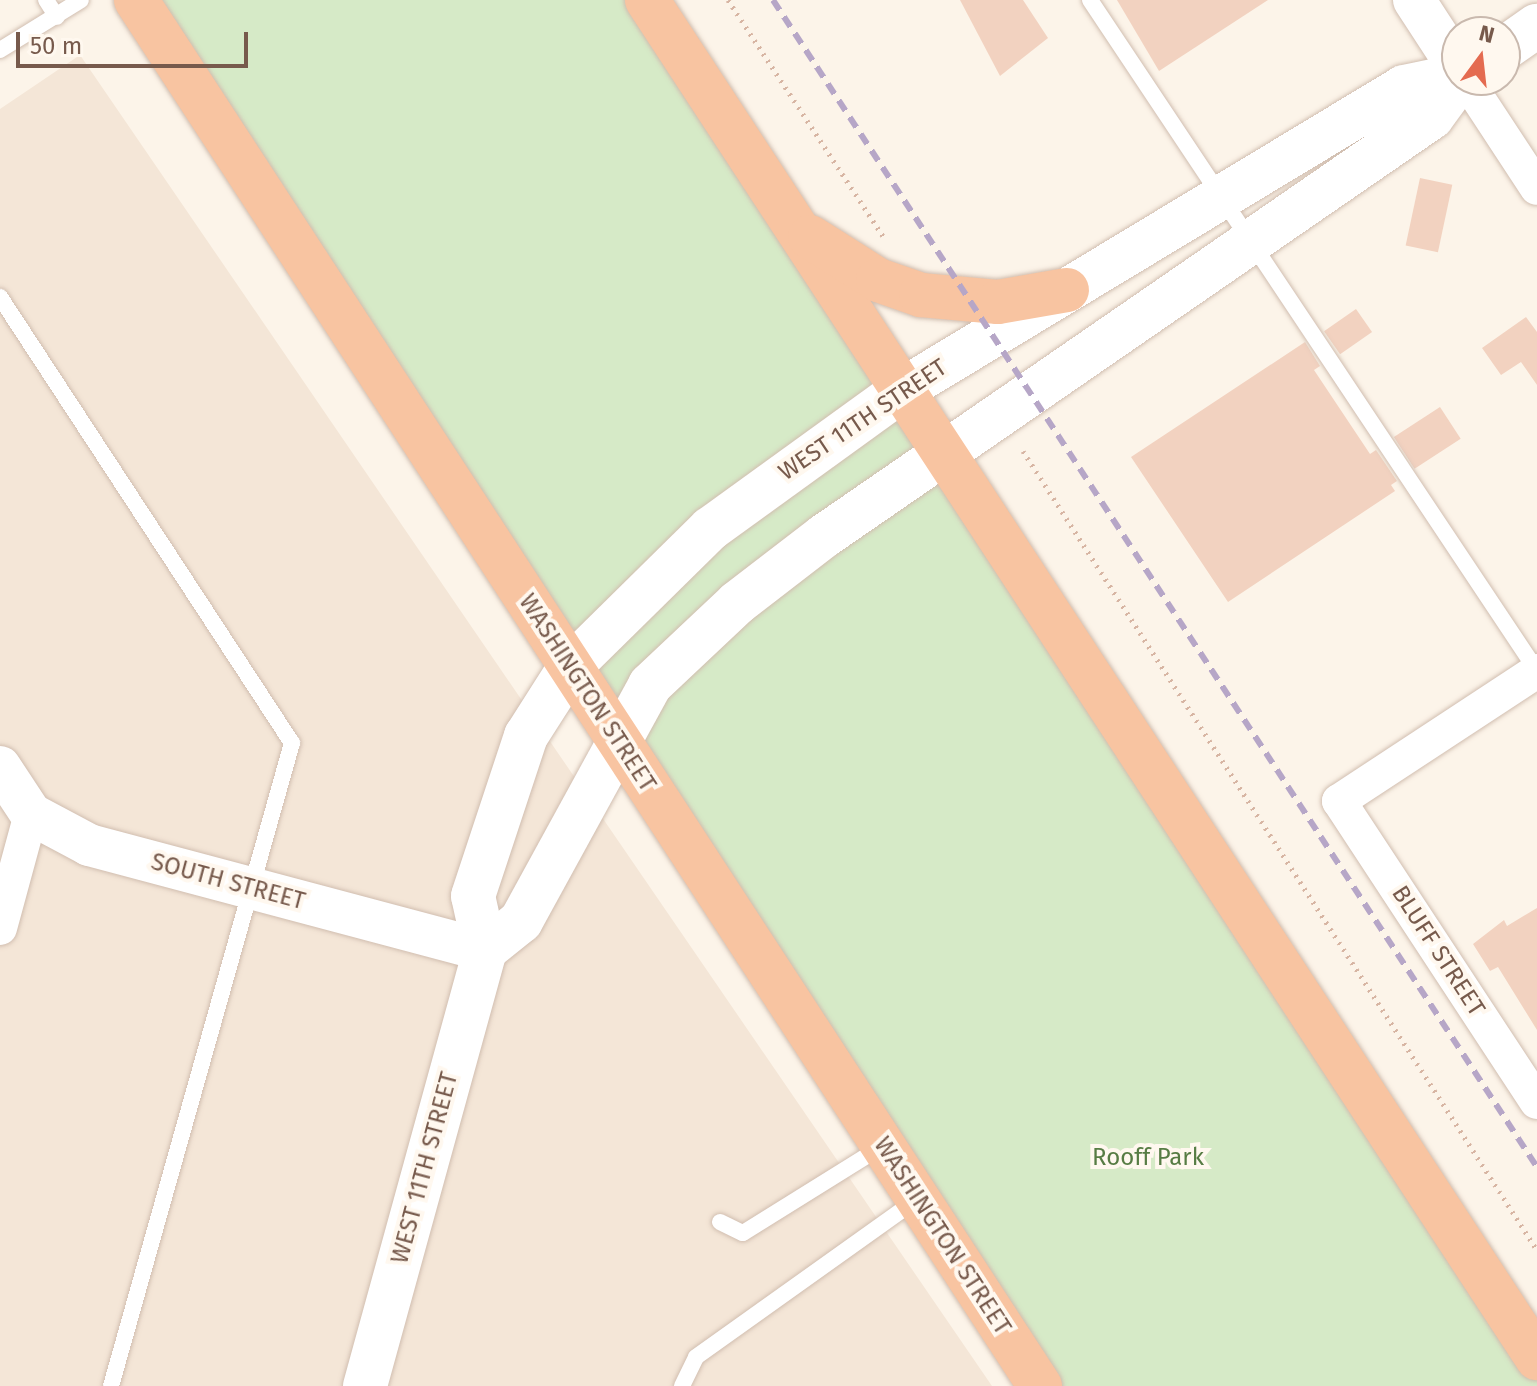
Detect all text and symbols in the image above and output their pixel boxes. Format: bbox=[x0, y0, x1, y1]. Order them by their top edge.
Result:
scale bar bbox=[20, 16, 252, 66]
north arrow bbox=[1441, 16, 1521, 96]
text: N bbox=[1476, 19, 1497, 49]
text: 50 m bbox=[30, 32, 82, 60]
street label: WEST 11TH STREET bbox=[773, 353, 953, 487]
street label: WASHINGTON STREET bbox=[512, 589, 662, 797]
street label: SOUTH STREET bbox=[148, 848, 308, 916]
street label: BLUFF STREET bbox=[1385, 881, 1491, 1021]
street label: WEST 11TH STREET bbox=[386, 1069, 464, 1267]
street label: WASHINGTON STREET bbox=[867, 1132, 1017, 1340]
park label: Rooff Park bbox=[1092, 1144, 1204, 1172]

